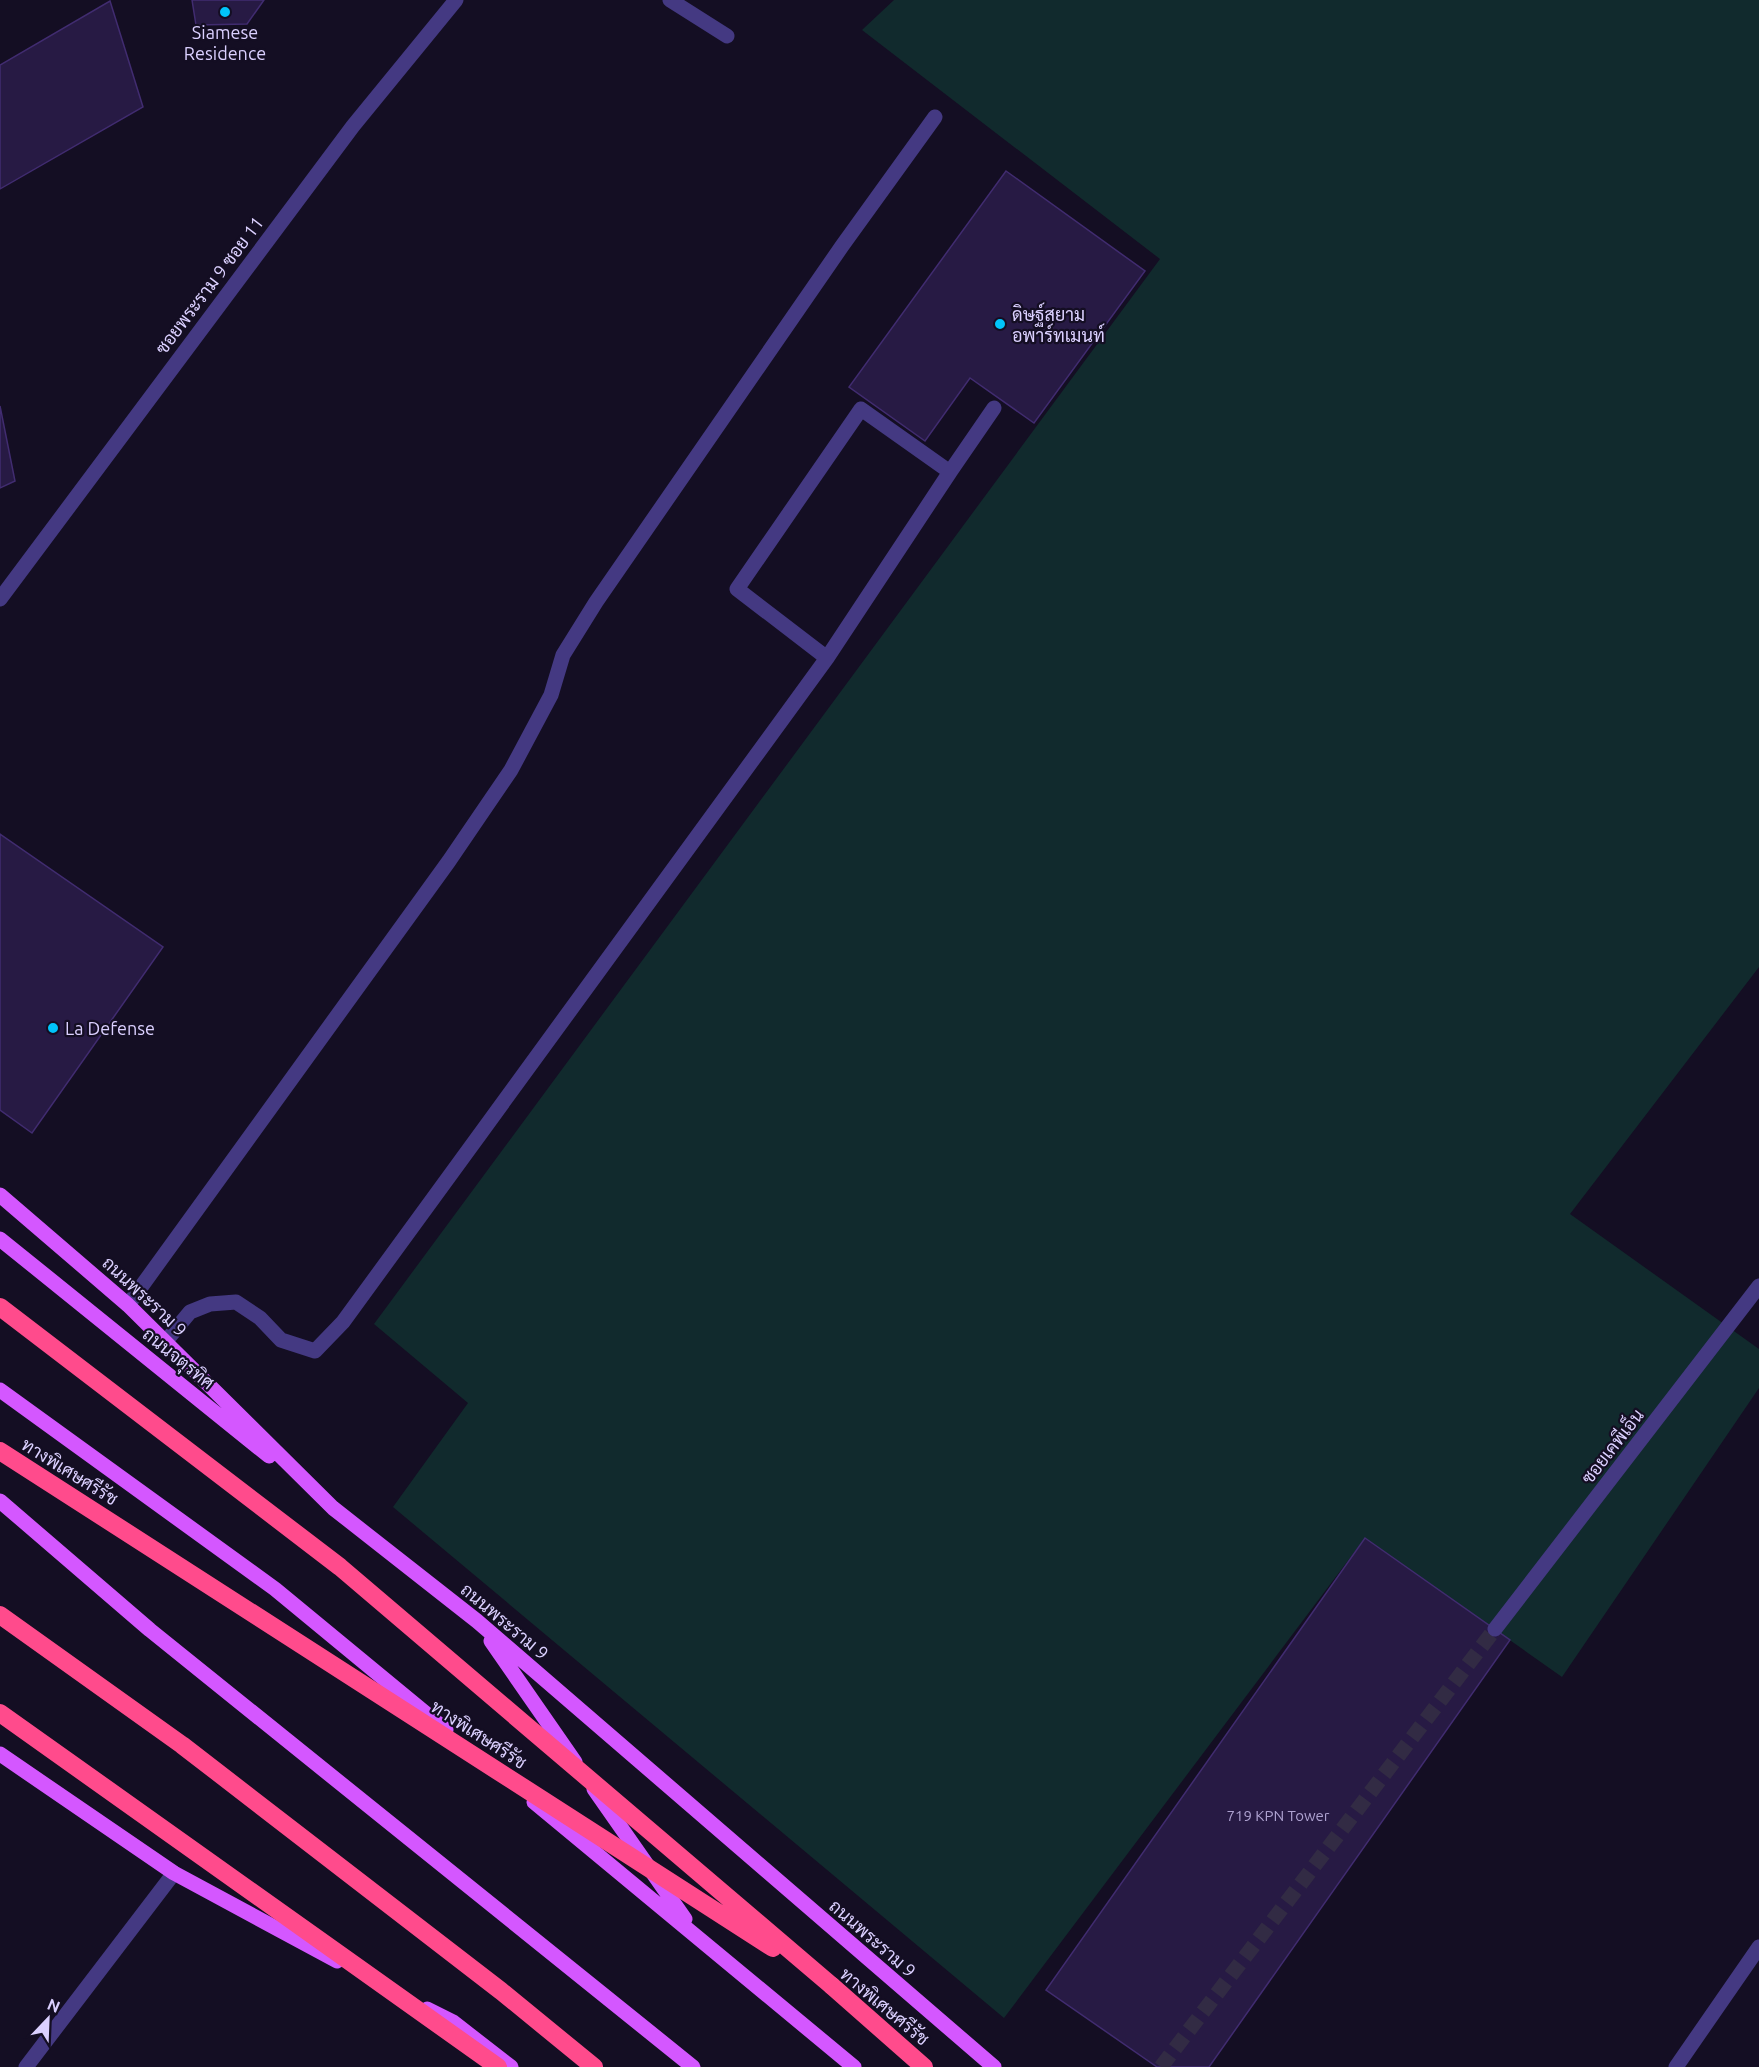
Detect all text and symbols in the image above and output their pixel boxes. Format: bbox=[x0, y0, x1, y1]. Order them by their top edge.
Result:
marker: Siamese Residence bbox=[218, 5, 232, 19]
place label: Siamese Residence bbox=[184, 22, 266, 63]
street label: ซอยพระราม 9 ซอย 11 bbox=[151, 212, 267, 358]
place label: ดิษฐ์สยาม อพาร์ทเมนท์ bbox=[1012, 302, 1105, 345]
marker: ดิษฐ์สยาม อพาร์ทเมนท์ bbox=[993, 317, 1007, 331]
place label: La Defense bbox=[65, 1018, 155, 1038]
marker: La Defense bbox=[46, 1021, 60, 1035]
street label: ถนนพระราม 9 bbox=[99, 1252, 191, 1340]
street label: ถนนจตุรทิศ bbox=[138, 1323, 219, 1395]
street label: ซอยเคพีเอ็น bbox=[1574, 1403, 1647, 1487]
street label: ทางพิเศษศรีรัช bbox=[18, 1432, 123, 1509]
street label: ถนนพระราม 9 bbox=[457, 1579, 553, 1663]
street label: ทางพิเศษศรีรัช bbox=[428, 1694, 532, 1772]
house number: 719 KPN Tower bbox=[1226, 1807, 1330, 1824]
street label: ถนนพระราม 9 bbox=[826, 1895, 920, 1981]
street label: ทางพิเศษศรีรัช bbox=[837, 1962, 935, 2049]
north arrow bbox=[18, 1989, 78, 2049]
text: N bbox=[45, 1995, 63, 2016]

